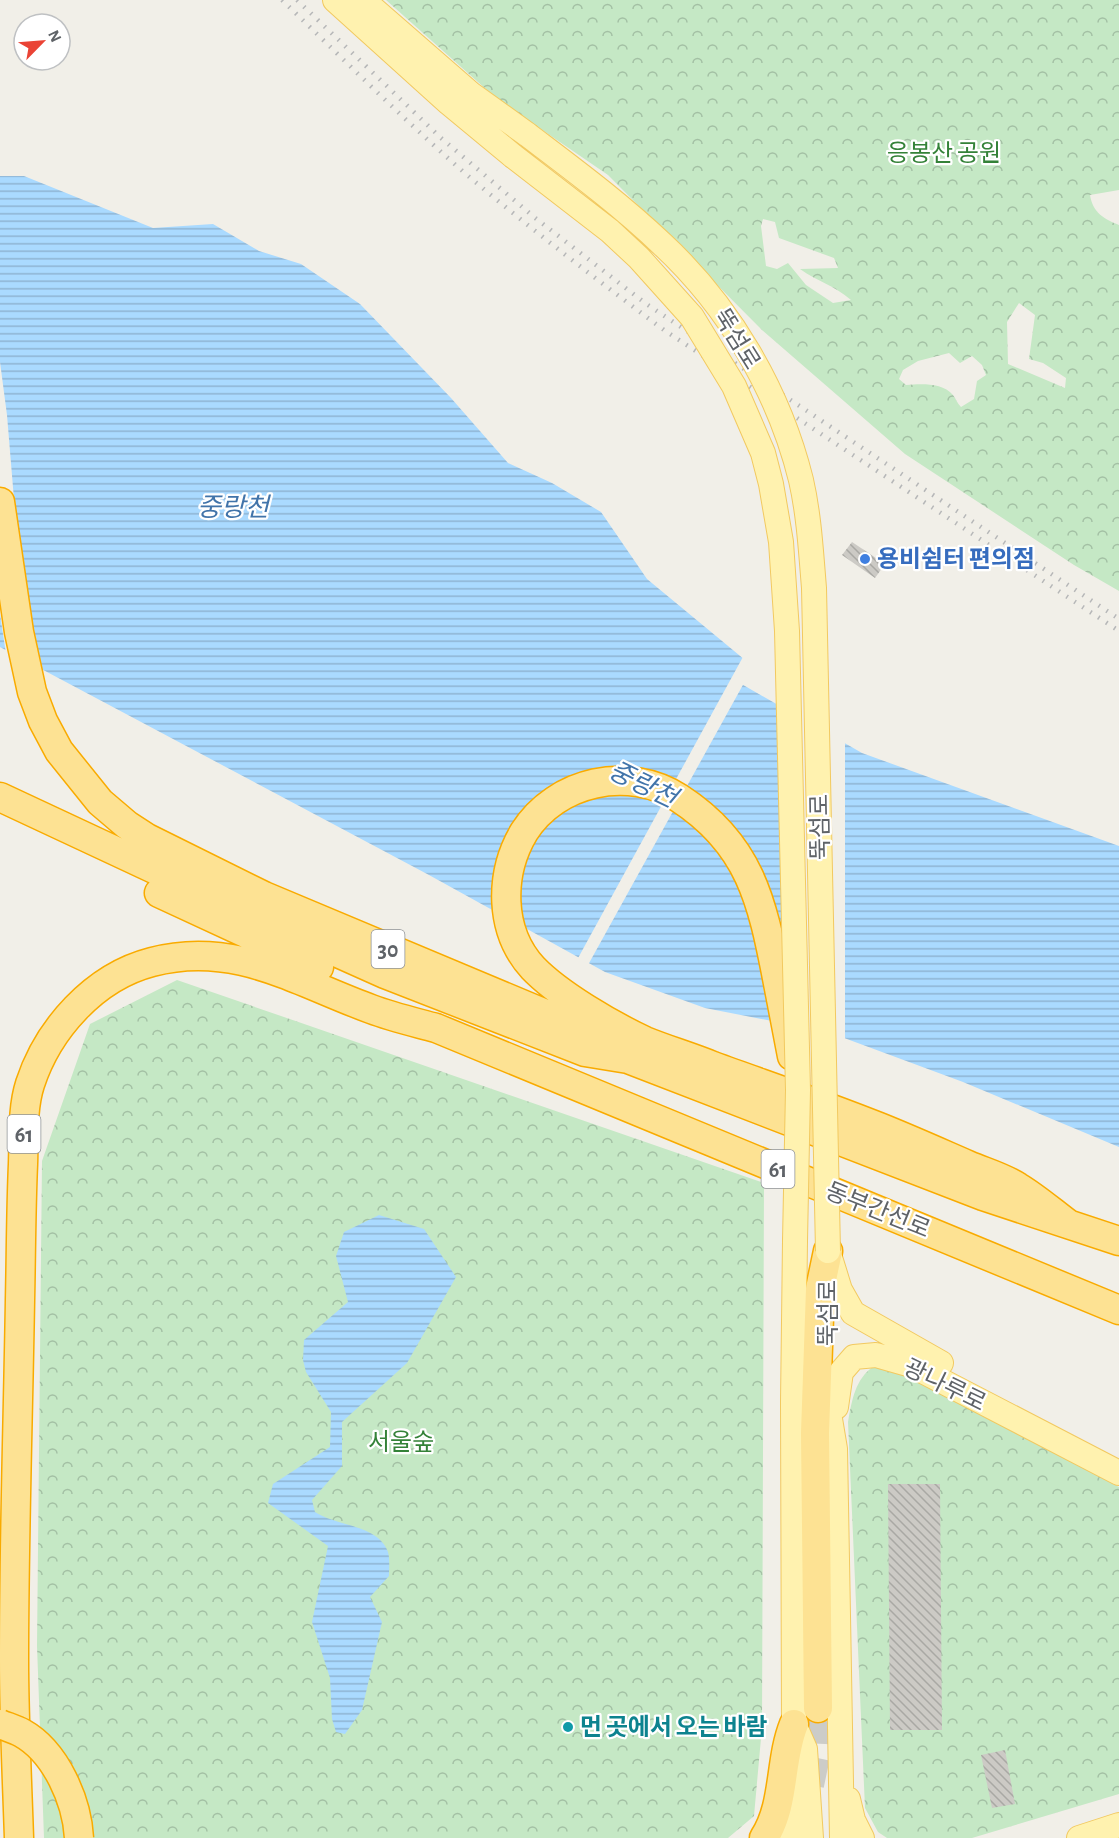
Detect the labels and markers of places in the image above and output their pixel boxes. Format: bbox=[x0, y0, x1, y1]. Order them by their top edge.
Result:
place label: 용비쉼터 편의점 bbox=[877, 546, 1035, 572]
marker: 용비쉼터 편의점 bbox=[858, 552, 872, 566]
place label: 먼 곳에서 오는 바람 bbox=[580, 1714, 768, 1740]
marker: 먼 곳에서 오는 바람 bbox=[561, 1720, 575, 1734]

